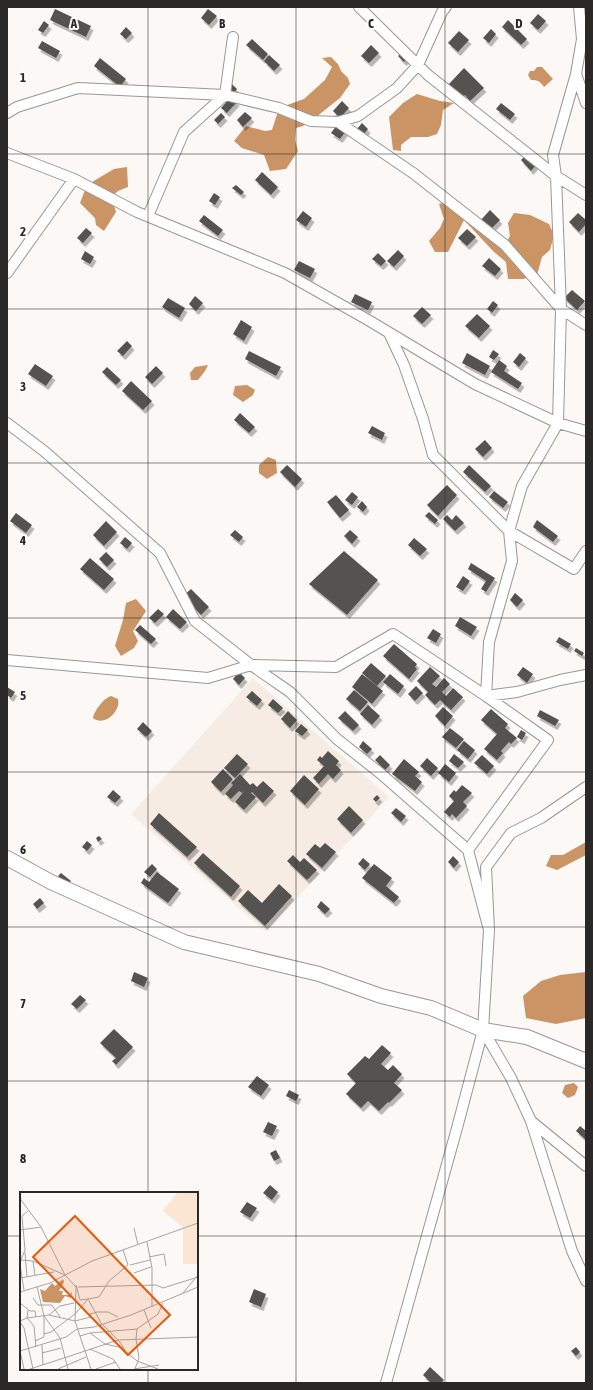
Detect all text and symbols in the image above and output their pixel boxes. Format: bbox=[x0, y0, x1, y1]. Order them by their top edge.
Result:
text: A bbox=[70, 16, 78, 31]
text: B bbox=[219, 16, 226, 31]
text: C bbox=[368, 16, 374, 31]
text: D bbox=[515, 16, 523, 31]
text: 1 bbox=[20, 70, 26, 85]
text: 2 bbox=[20, 224, 26, 239]
text: 3 bbox=[20, 379, 26, 394]
text: 4 bbox=[19, 533, 26, 548]
text: 5 bbox=[20, 688, 26, 703]
text: 6 bbox=[20, 842, 26, 857]
text: 7 bbox=[20, 996, 26, 1011]
text: 8 bbox=[20, 1151, 26, 1166]
inset map bbox=[20, 1192, 198, 1370]

